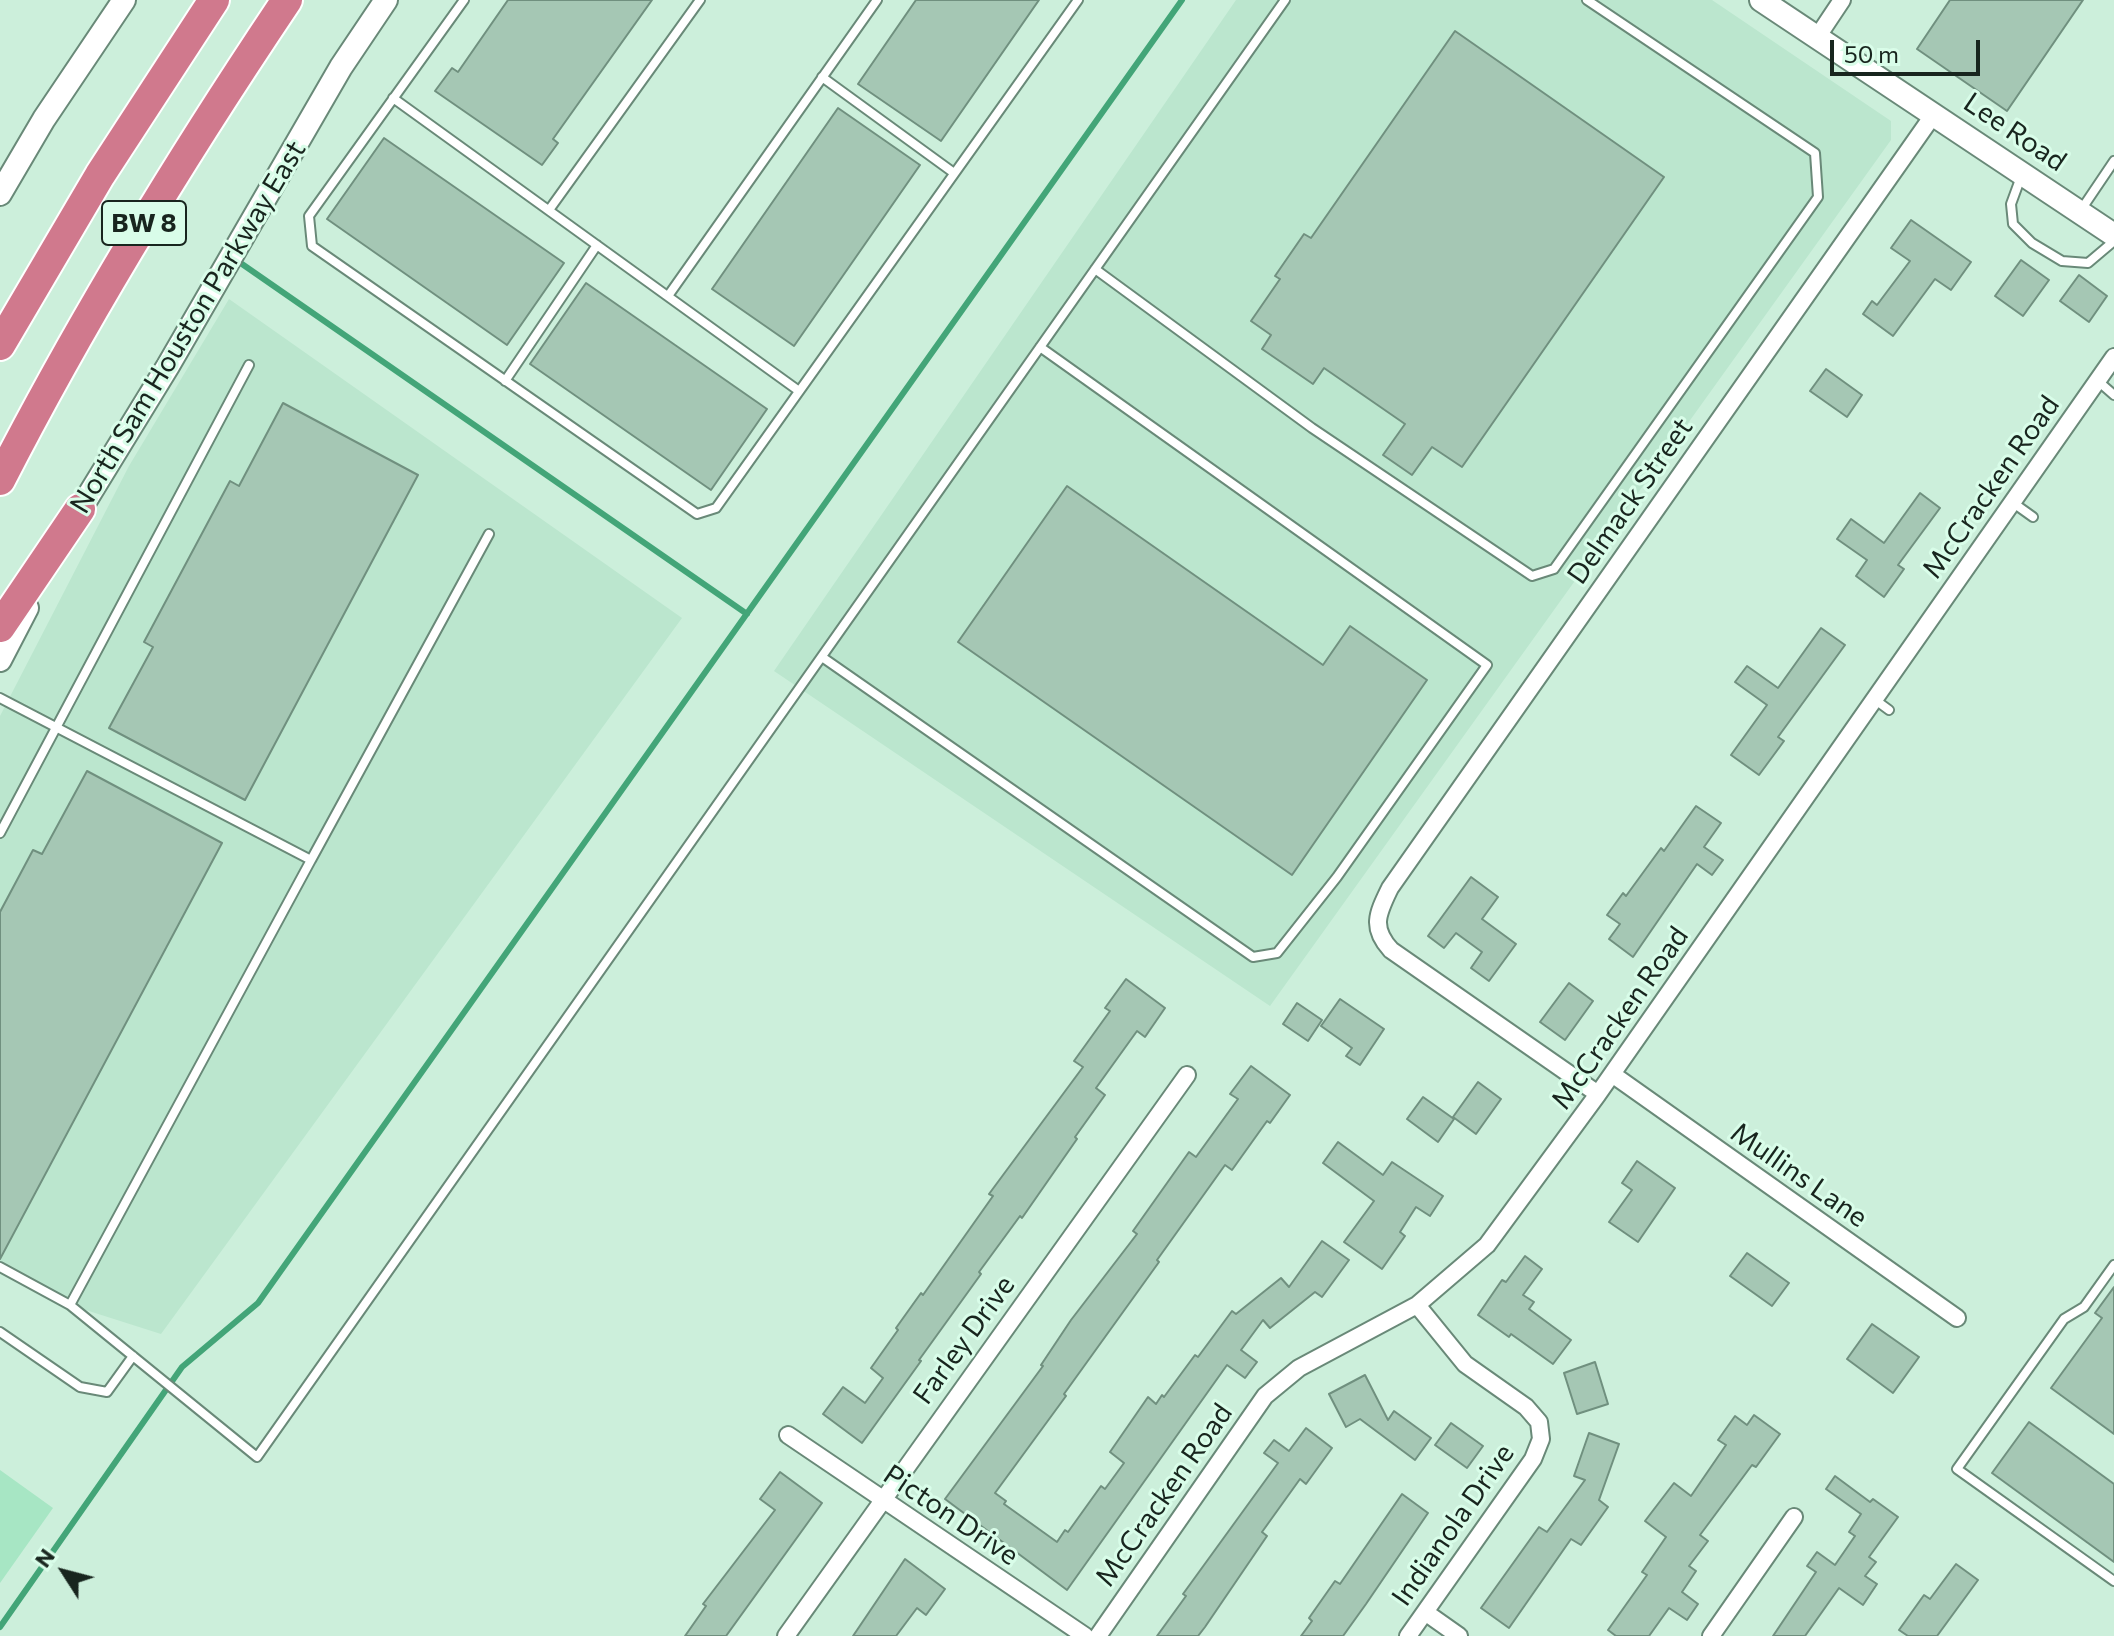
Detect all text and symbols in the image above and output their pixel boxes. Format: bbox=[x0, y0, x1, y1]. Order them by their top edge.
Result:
scale bar bbox=[1834, 24, 1984, 74]
text: 50 m bbox=[1844, 39, 1899, 68]
street label: Lee Road bbox=[1957, 86, 2073, 178]
street label: North Sam Houston Parkway East bbox=[63, 135, 313, 519]
road number: BW 8 bbox=[102, 201, 186, 245]
street label: McCracken Road bbox=[1916, 389, 2066, 585]
street label: Delmack Street bbox=[1560, 411, 1700, 591]
street label: McCracken Road bbox=[1545, 920, 1695, 1116]
street label: Mullins Lane bbox=[1724, 1116, 1874, 1234]
street label: Farley Drive bbox=[906, 1269, 1022, 1411]
street label: McCracken Road bbox=[1089, 1397, 1239, 1593]
street label: Indianola Drive bbox=[1385, 1438, 1521, 1612]
street label: Picton Drive bbox=[877, 1458, 1025, 1572]
north arrow bbox=[24, 1532, 104, 1612]
text: N bbox=[28, 1543, 60, 1572]

